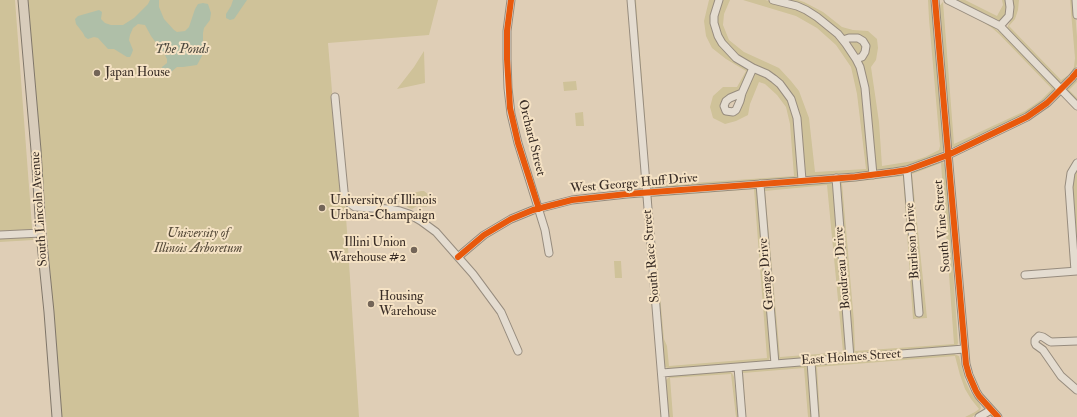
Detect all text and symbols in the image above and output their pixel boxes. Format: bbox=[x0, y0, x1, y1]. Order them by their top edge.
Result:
water label: The Ponds bbox=[155, 42, 209, 58]
place label: Japan House bbox=[105, 65, 170, 81]
marker: Japan House bbox=[92, 68, 102, 78]
street label: Orchard Street bbox=[514, 98, 548, 178]
street label: South Lincoln Avenue bbox=[28, 151, 52, 267]
street label: West George Huff Drive bbox=[570, 171, 698, 197]
street label: South Vine Street bbox=[931, 179, 955, 273]
place label: University of Illinois Urbana-Champaign bbox=[330, 193, 436, 224]
street label: Burlison Drive bbox=[903, 202, 923, 280]
marker: University of Illinois Urbana-Champaign bbox=[317, 203, 327, 213]
street label: South Race Street bbox=[640, 209, 664, 303]
park label: University of Illinois Arboretum bbox=[154, 226, 242, 257]
street label: Boudreau Drive bbox=[832, 226, 854, 310]
place label: Illini Union Warehouse #2 bbox=[329, 235, 406, 266]
street label: Grange Drive bbox=[756, 237, 778, 311]
marker: Illini Union Warehouse #2 bbox=[409, 245, 419, 255]
place label: Housing Warehouse bbox=[379, 289, 436, 320]
marker: Housing Warehouse bbox=[366, 299, 376, 309]
street label: East Holmes Street bbox=[801, 347, 901, 369]

